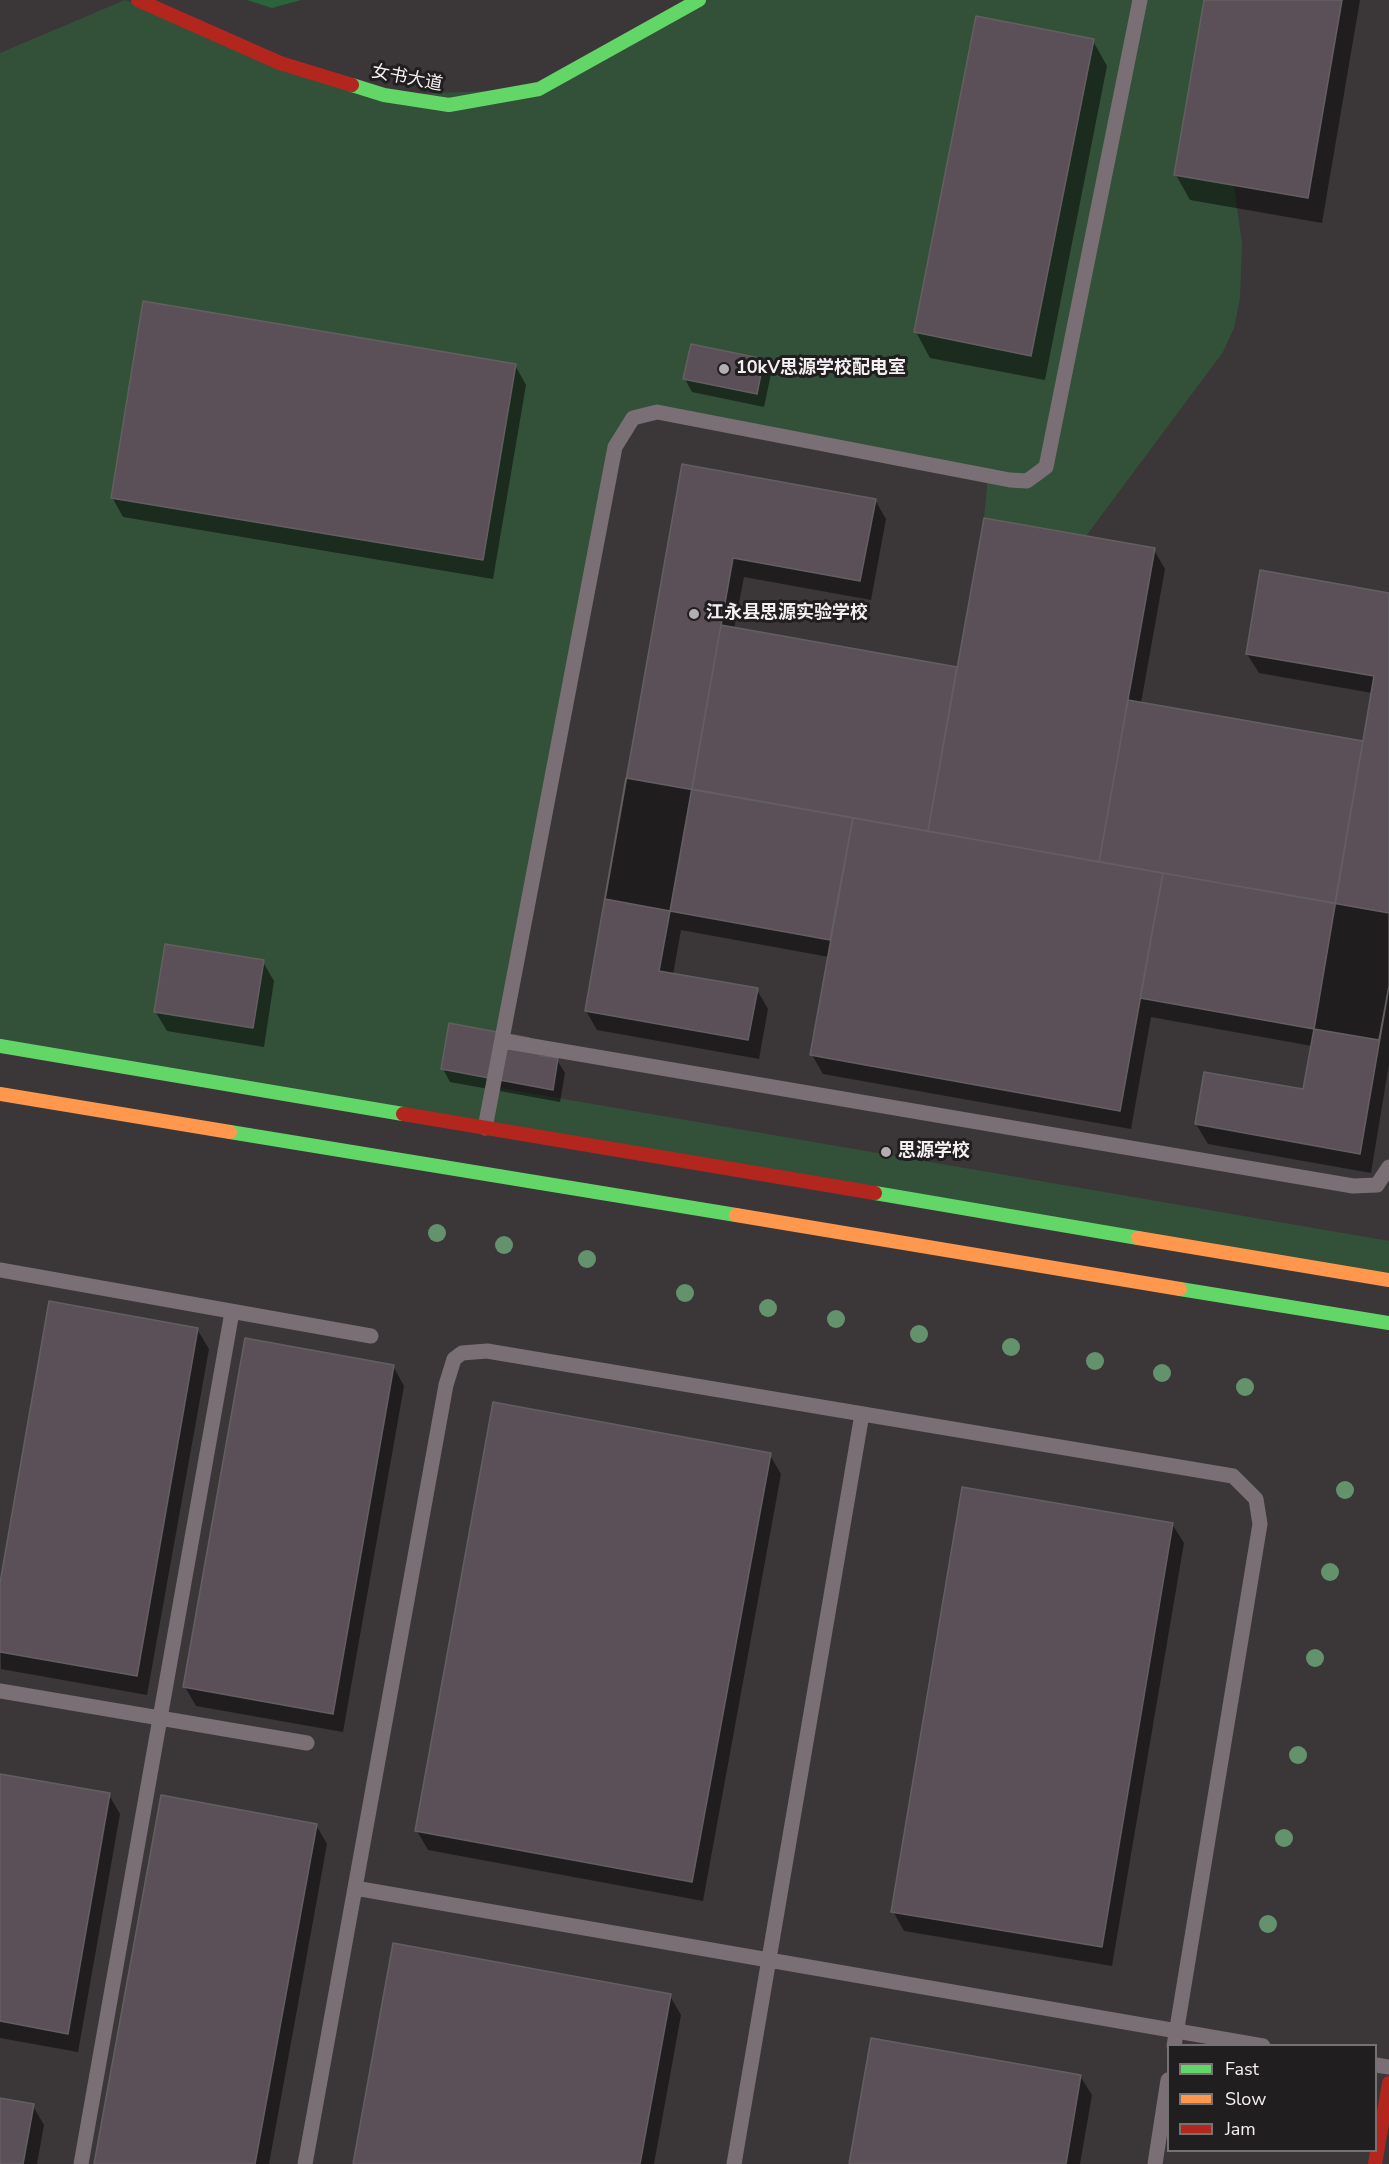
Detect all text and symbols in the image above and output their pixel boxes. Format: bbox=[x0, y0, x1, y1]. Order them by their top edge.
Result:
street label: 女书大道 bbox=[370, 62, 444, 96]
place label: 10kV思源学校配电室 bbox=[736, 358, 906, 380]
marker: 10kV思源学校配电室 bbox=[717, 362, 731, 376]
place label: 江永县思源实验学校 bbox=[706, 603, 868, 625]
marker: 江永县思源实验学校 bbox=[687, 607, 701, 621]
place label: 思源学校 bbox=[898, 1141, 970, 1163]
marker: 思源学校 bbox=[879, 1145, 893, 1159]
legend bbox=[1167, 2044, 1377, 2152]
text: Fast bbox=[1225, 2057, 1259, 2081]
text: Slow bbox=[1225, 2087, 1266, 2111]
text: Jam bbox=[1225, 2117, 1256, 2141]

